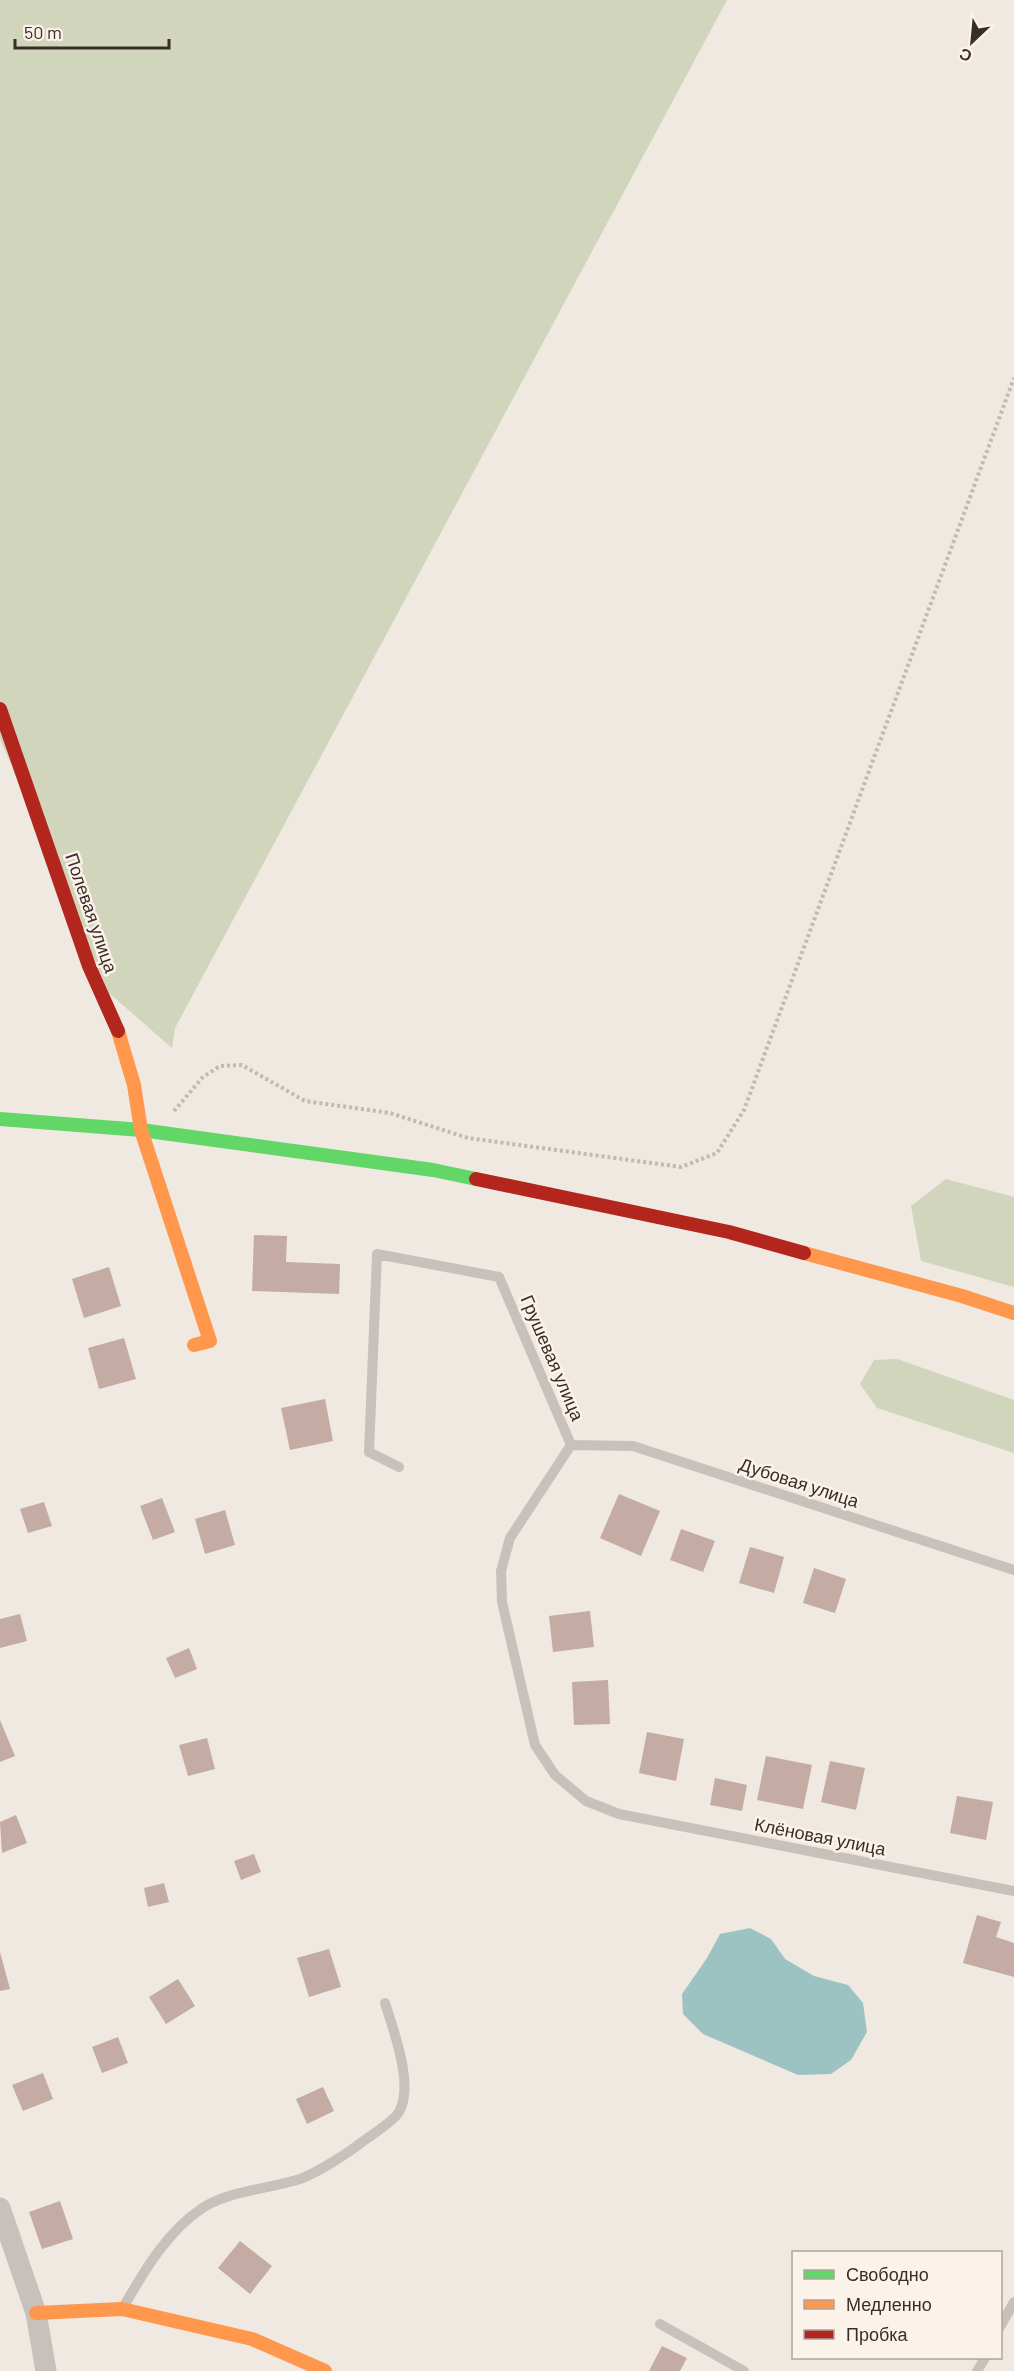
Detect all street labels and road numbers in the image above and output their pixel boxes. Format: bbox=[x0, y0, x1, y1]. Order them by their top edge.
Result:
street label: Полевая улица bbox=[61, 850, 123, 976]
street label: Грушевая улица bbox=[517, 1292, 590, 1425]
street label: Дубовая улица bbox=[737, 1452, 863, 1512]
street label: Клёновая улица bbox=[753, 1813, 889, 1860]

